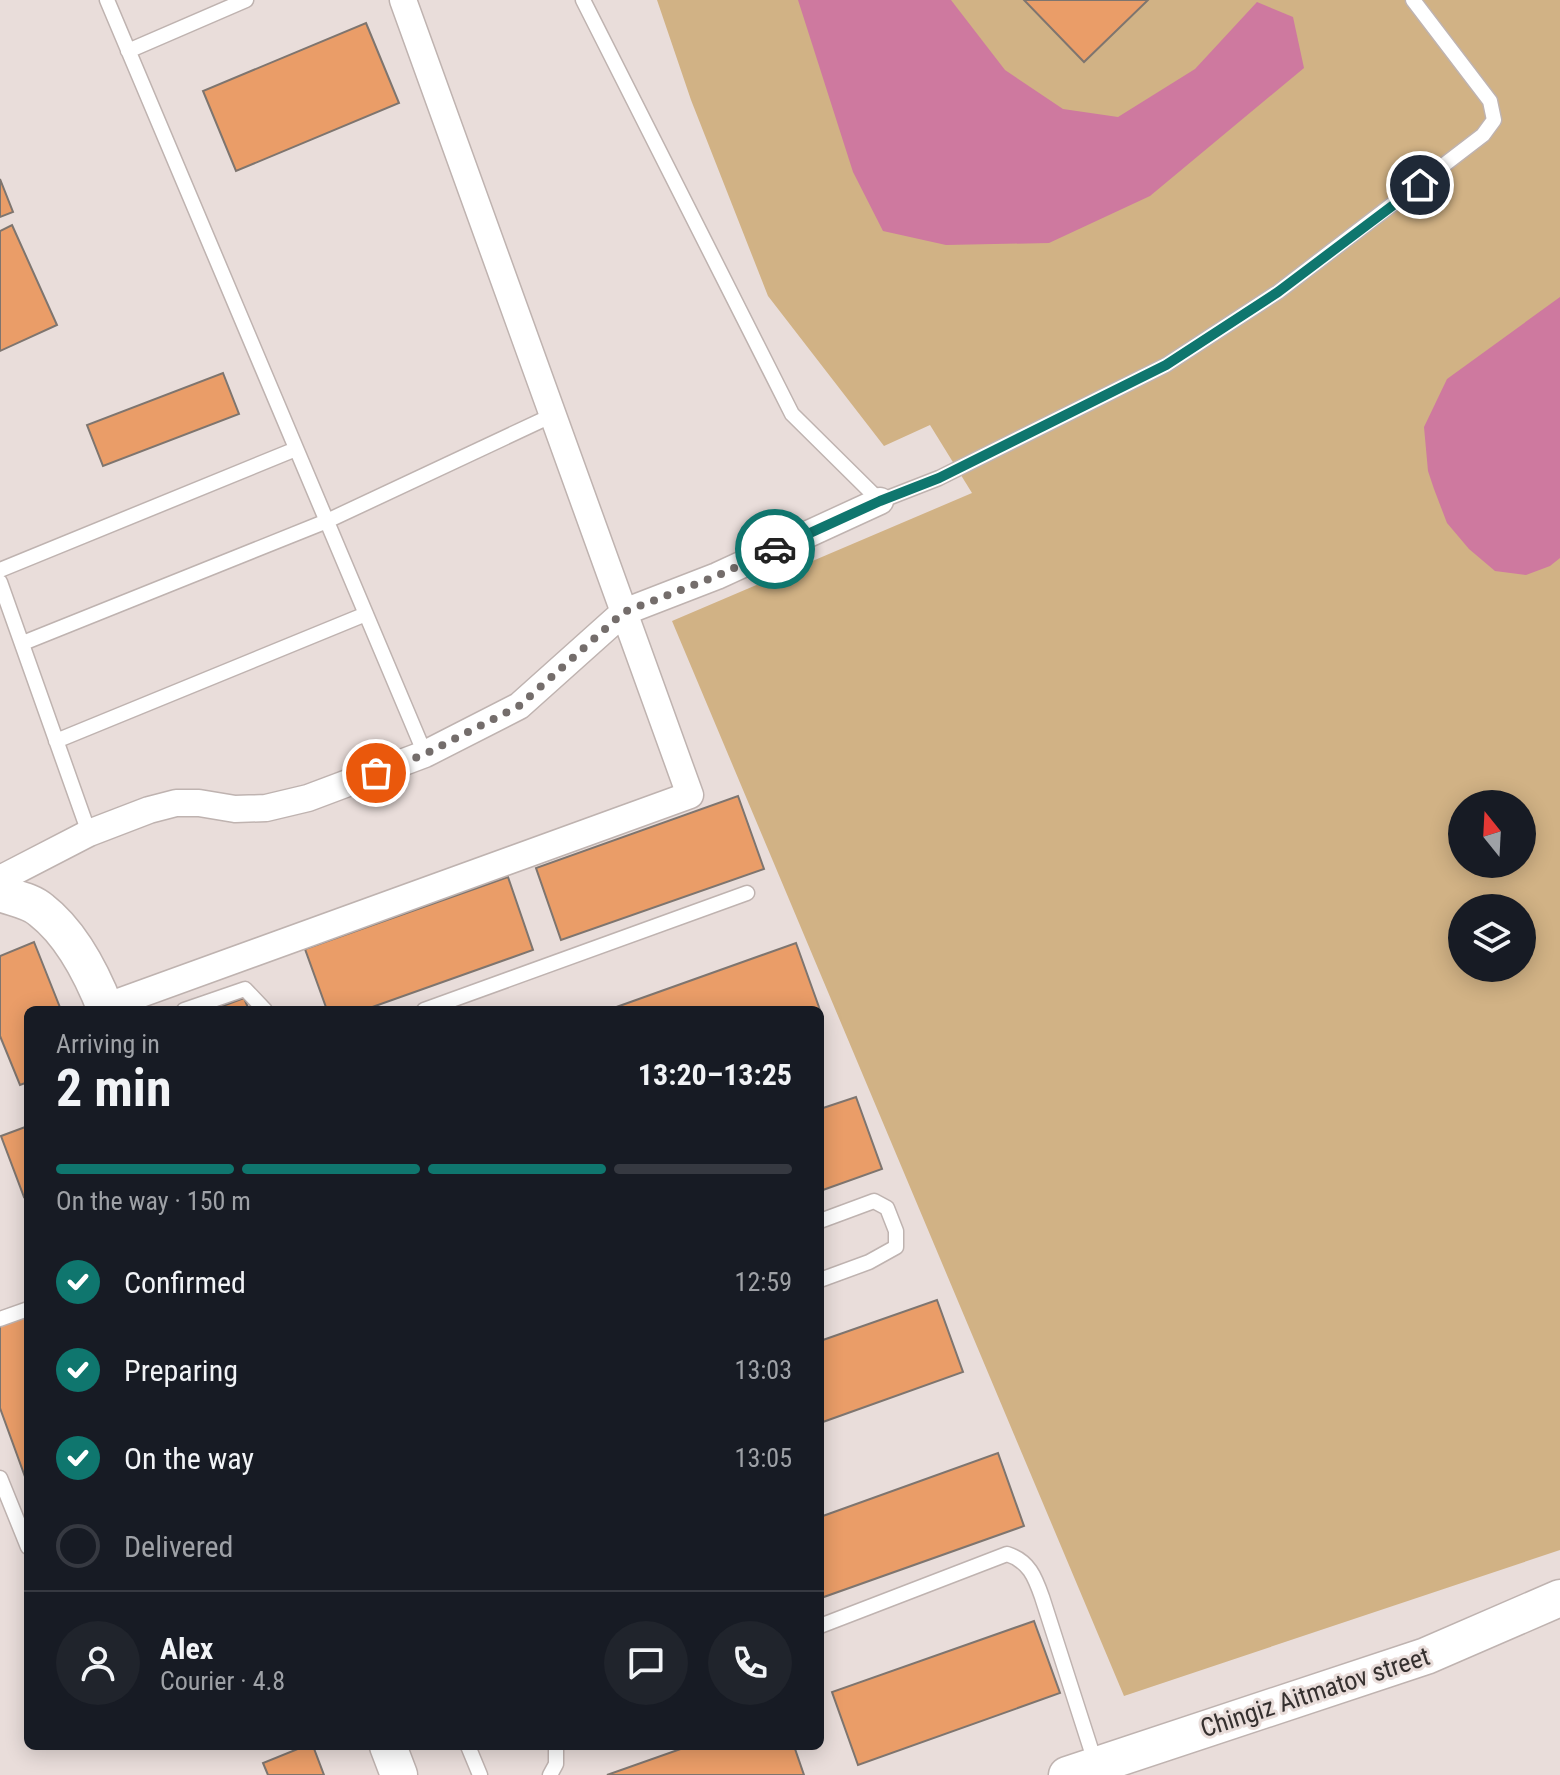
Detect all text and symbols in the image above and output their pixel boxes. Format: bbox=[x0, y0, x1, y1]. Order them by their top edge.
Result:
pin bbox=[1386, 151, 1454, 219]
icon: home bbox=[1398, 163, 1442, 207]
courier bbox=[735, 509, 815, 589]
icon: car bbox=[753, 527, 797, 571]
pin bbox=[342, 739, 410, 807]
icon: bag bbox=[354, 751, 398, 795]
north arrow bbox=[1448, 790, 1536, 878]
map controls bbox=[1448, 790, 1536, 982]
button: layers bbox=[1448, 894, 1536, 982]
text: Arriving in bbox=[56, 1029, 160, 1059]
text: 13:20–13:25 bbox=[638, 1057, 792, 1092]
text: 2 min bbox=[56, 1058, 172, 1119]
text: On the way · 150 m bbox=[56, 1186, 251, 1216]
icon: check bbox=[56, 1260, 100, 1304]
text: Confirmed bbox=[124, 1265, 246, 1300]
text: 12:59 bbox=[735, 1267, 792, 1297]
icon: check bbox=[56, 1348, 100, 1392]
text: Preparing bbox=[124, 1353, 238, 1388]
text: 13:03 bbox=[735, 1355, 792, 1385]
icon: check bbox=[56, 1436, 100, 1480]
text: On the way bbox=[124, 1441, 254, 1476]
text: 13:05 bbox=[735, 1443, 792, 1473]
text: Delivered bbox=[124, 1529, 233, 1564]
button: person bbox=[56, 1621, 140, 1705]
button: chat bbox=[604, 1621, 688, 1705]
button: phone bbox=[708, 1621, 792, 1705]
text: Alex bbox=[160, 1631, 213, 1666]
street label: Chingiz Aitmatov street bbox=[1197, 1641, 1433, 1743]
text: Courier · 4.8 bbox=[160, 1666, 285, 1696]

